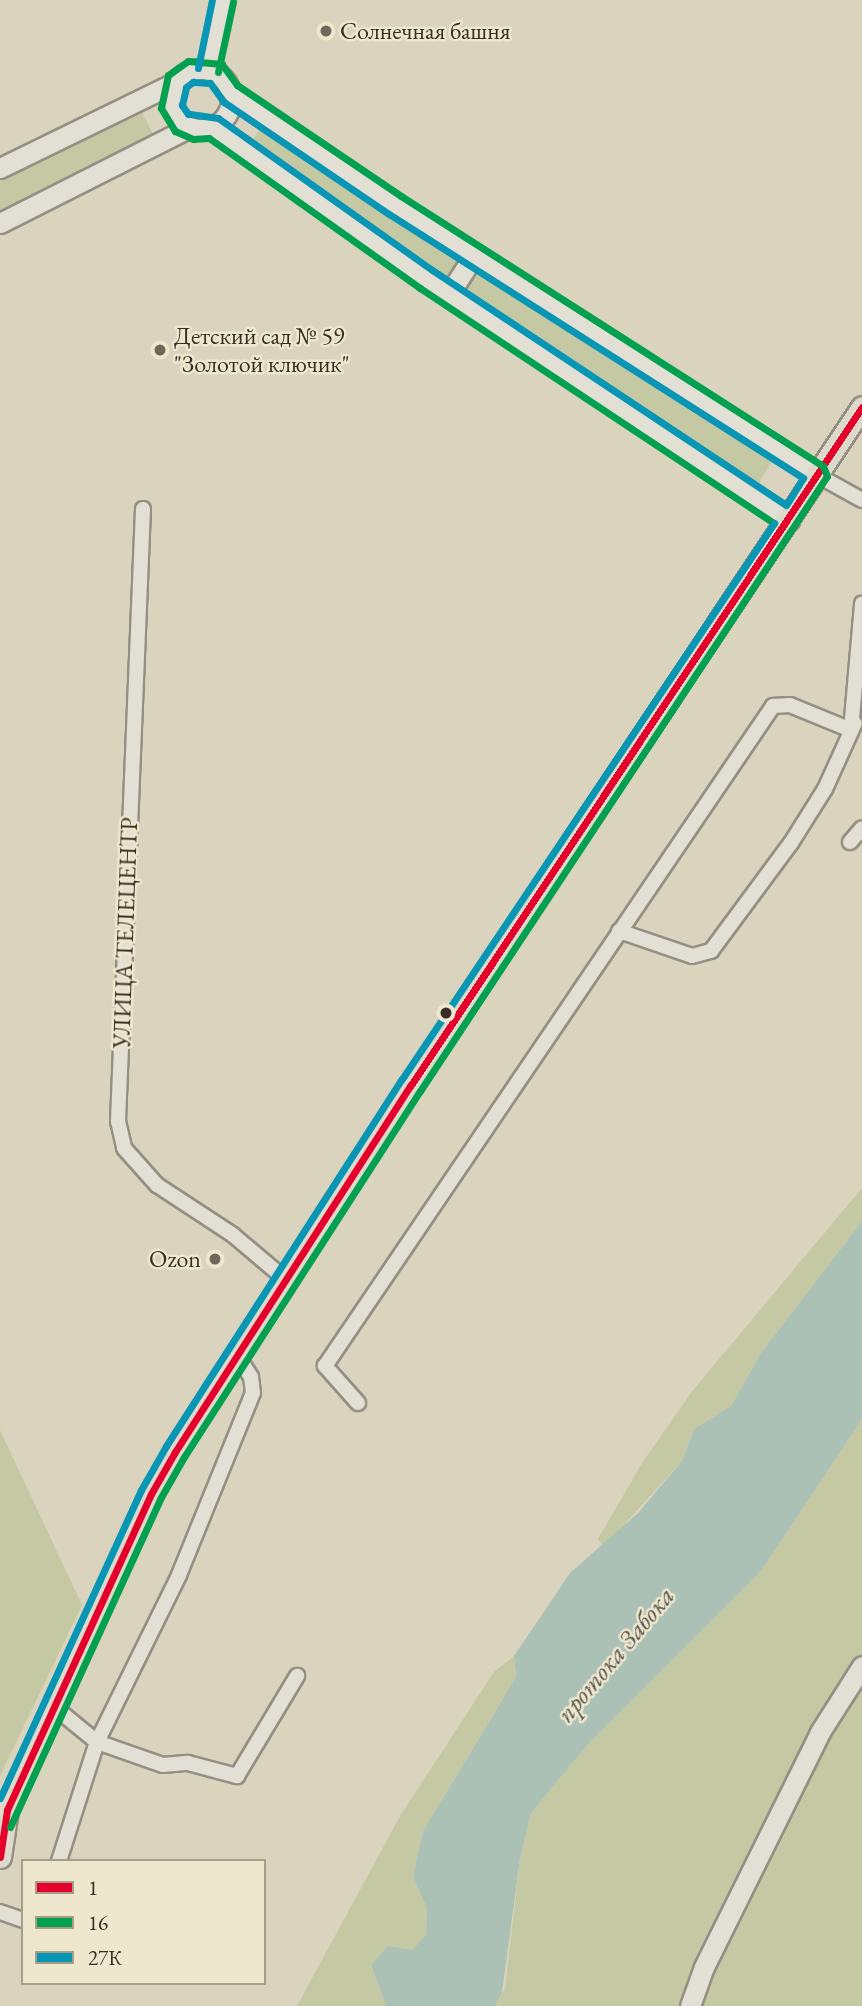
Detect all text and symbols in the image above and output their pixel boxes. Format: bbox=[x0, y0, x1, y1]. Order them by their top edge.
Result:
place label: Солнечная башня bbox=[340, 17, 510, 45]
marker: Солнечная башня bbox=[318, 23, 334, 39]
place label: Детский сад № 59 "Золотой ключик" bbox=[174, 322, 350, 378]
marker: Детский сад № 59 "Золотой ключик" bbox=[152, 342, 168, 358]
street label: УЛИЦА ТЕЛЕЦЕНТР bbox=[107, 817, 143, 1049]
unlabelled marker bbox=[439, 1006, 453, 1020]
place label: Ozon bbox=[149, 1245, 201, 1273]
marker: Ozon bbox=[207, 1251, 223, 1267]
water label: протока Забока bbox=[550, 1581, 682, 1729]
legend bbox=[21, 1859, 266, 1985]
text: 1 bbox=[88, 1874, 98, 1901]
text: 16 bbox=[88, 1909, 108, 1936]
text: 27К bbox=[88, 1944, 122, 1971]

